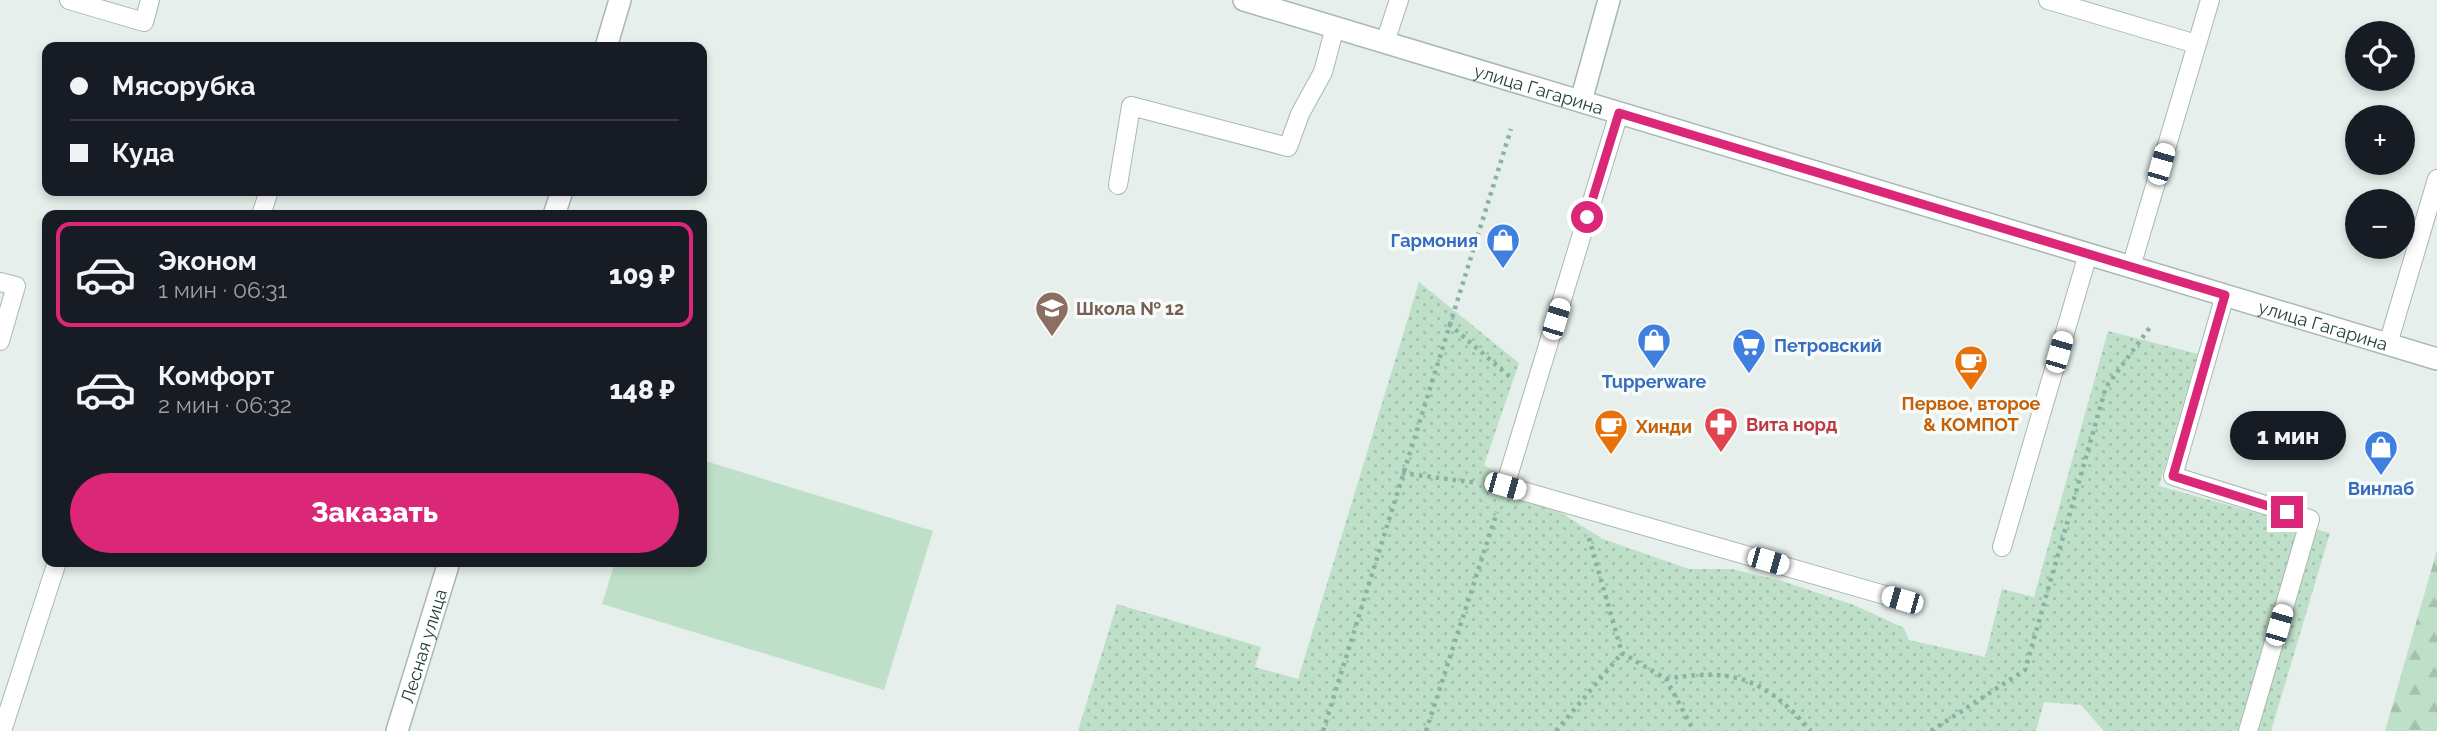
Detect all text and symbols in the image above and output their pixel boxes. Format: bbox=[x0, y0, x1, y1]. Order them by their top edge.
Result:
map controls bbox=[2345, 21, 2415, 259]
button: locate bbox=[2345, 21, 2415, 91]
street label: улица Гагарина bbox=[1472, 59, 1606, 118]
text: Мясорубка bbox=[112, 71, 255, 101]
button: + bbox=[2345, 105, 2415, 175]
text: Куда bbox=[112, 138, 175, 168]
car bbox=[2146, 141, 2177, 187]
button: − bbox=[2345, 189, 2415, 259]
route start bbox=[1571, 201, 1603, 233]
shop icon: Гармония bbox=[1484, 221, 1522, 270]
place label: Гармония bbox=[1391, 230, 1478, 251]
icon: car bbox=[74, 243, 137, 306]
text: Эконом bbox=[158, 246, 257, 276]
text: 109 ₽ bbox=[609, 260, 675, 290]
text: 1 мин · 06:31 bbox=[158, 276, 287, 303]
school or university icon: Школа № 12 bbox=[1033, 289, 1071, 338]
street label: улица Гагарина bbox=[2256, 295, 2390, 354]
car bbox=[1540, 296, 1573, 342]
place label: Школа № 12 bbox=[1076, 298, 1184, 319]
shop icon: Tupperware bbox=[1635, 321, 1673, 370]
supermarket icon: Петровский bbox=[1730, 326, 1768, 375]
car bbox=[2044, 329, 2075, 375]
place label: Петровский bbox=[1774, 335, 1882, 356]
cafe icon: Первое, второе & КОМПОТ bbox=[1952, 343, 1990, 392]
icon: car bbox=[74, 358, 137, 421]
text: Комфорт bbox=[158, 361, 274, 391]
place label: Tupperware bbox=[1602, 371, 1707, 392]
text: 148 ₽ bbox=[609, 375, 675, 405]
text: 2 мин · 06:32 bbox=[158, 391, 292, 418]
place label: Первое, второе & КОМПОТ bbox=[1902, 393, 2041, 435]
pharmacy icon: Вита норд bbox=[1702, 405, 1740, 454]
cafe icon: Хинди bbox=[1592, 407, 1630, 456]
callout: 1 мин bbox=[2229, 410, 2345, 460]
place label: Вита норд bbox=[1746, 414, 1837, 435]
place label: Хинди bbox=[1635, 416, 1692, 437]
text: 1 мин bbox=[2257, 422, 2319, 449]
shop icon: Винлаб bbox=[2362, 428, 2400, 477]
car bbox=[1482, 470, 1529, 502]
button: Заказать bbox=[70, 473, 679, 553]
place label: Винлаб bbox=[2348, 478, 2414, 499]
route end bbox=[2271, 496, 2303, 528]
car bbox=[1745, 545, 1792, 577]
car bbox=[1879, 584, 1926, 616]
street label: Лесная улица bbox=[396, 586, 451, 706]
car bbox=[2264, 602, 2295, 648]

